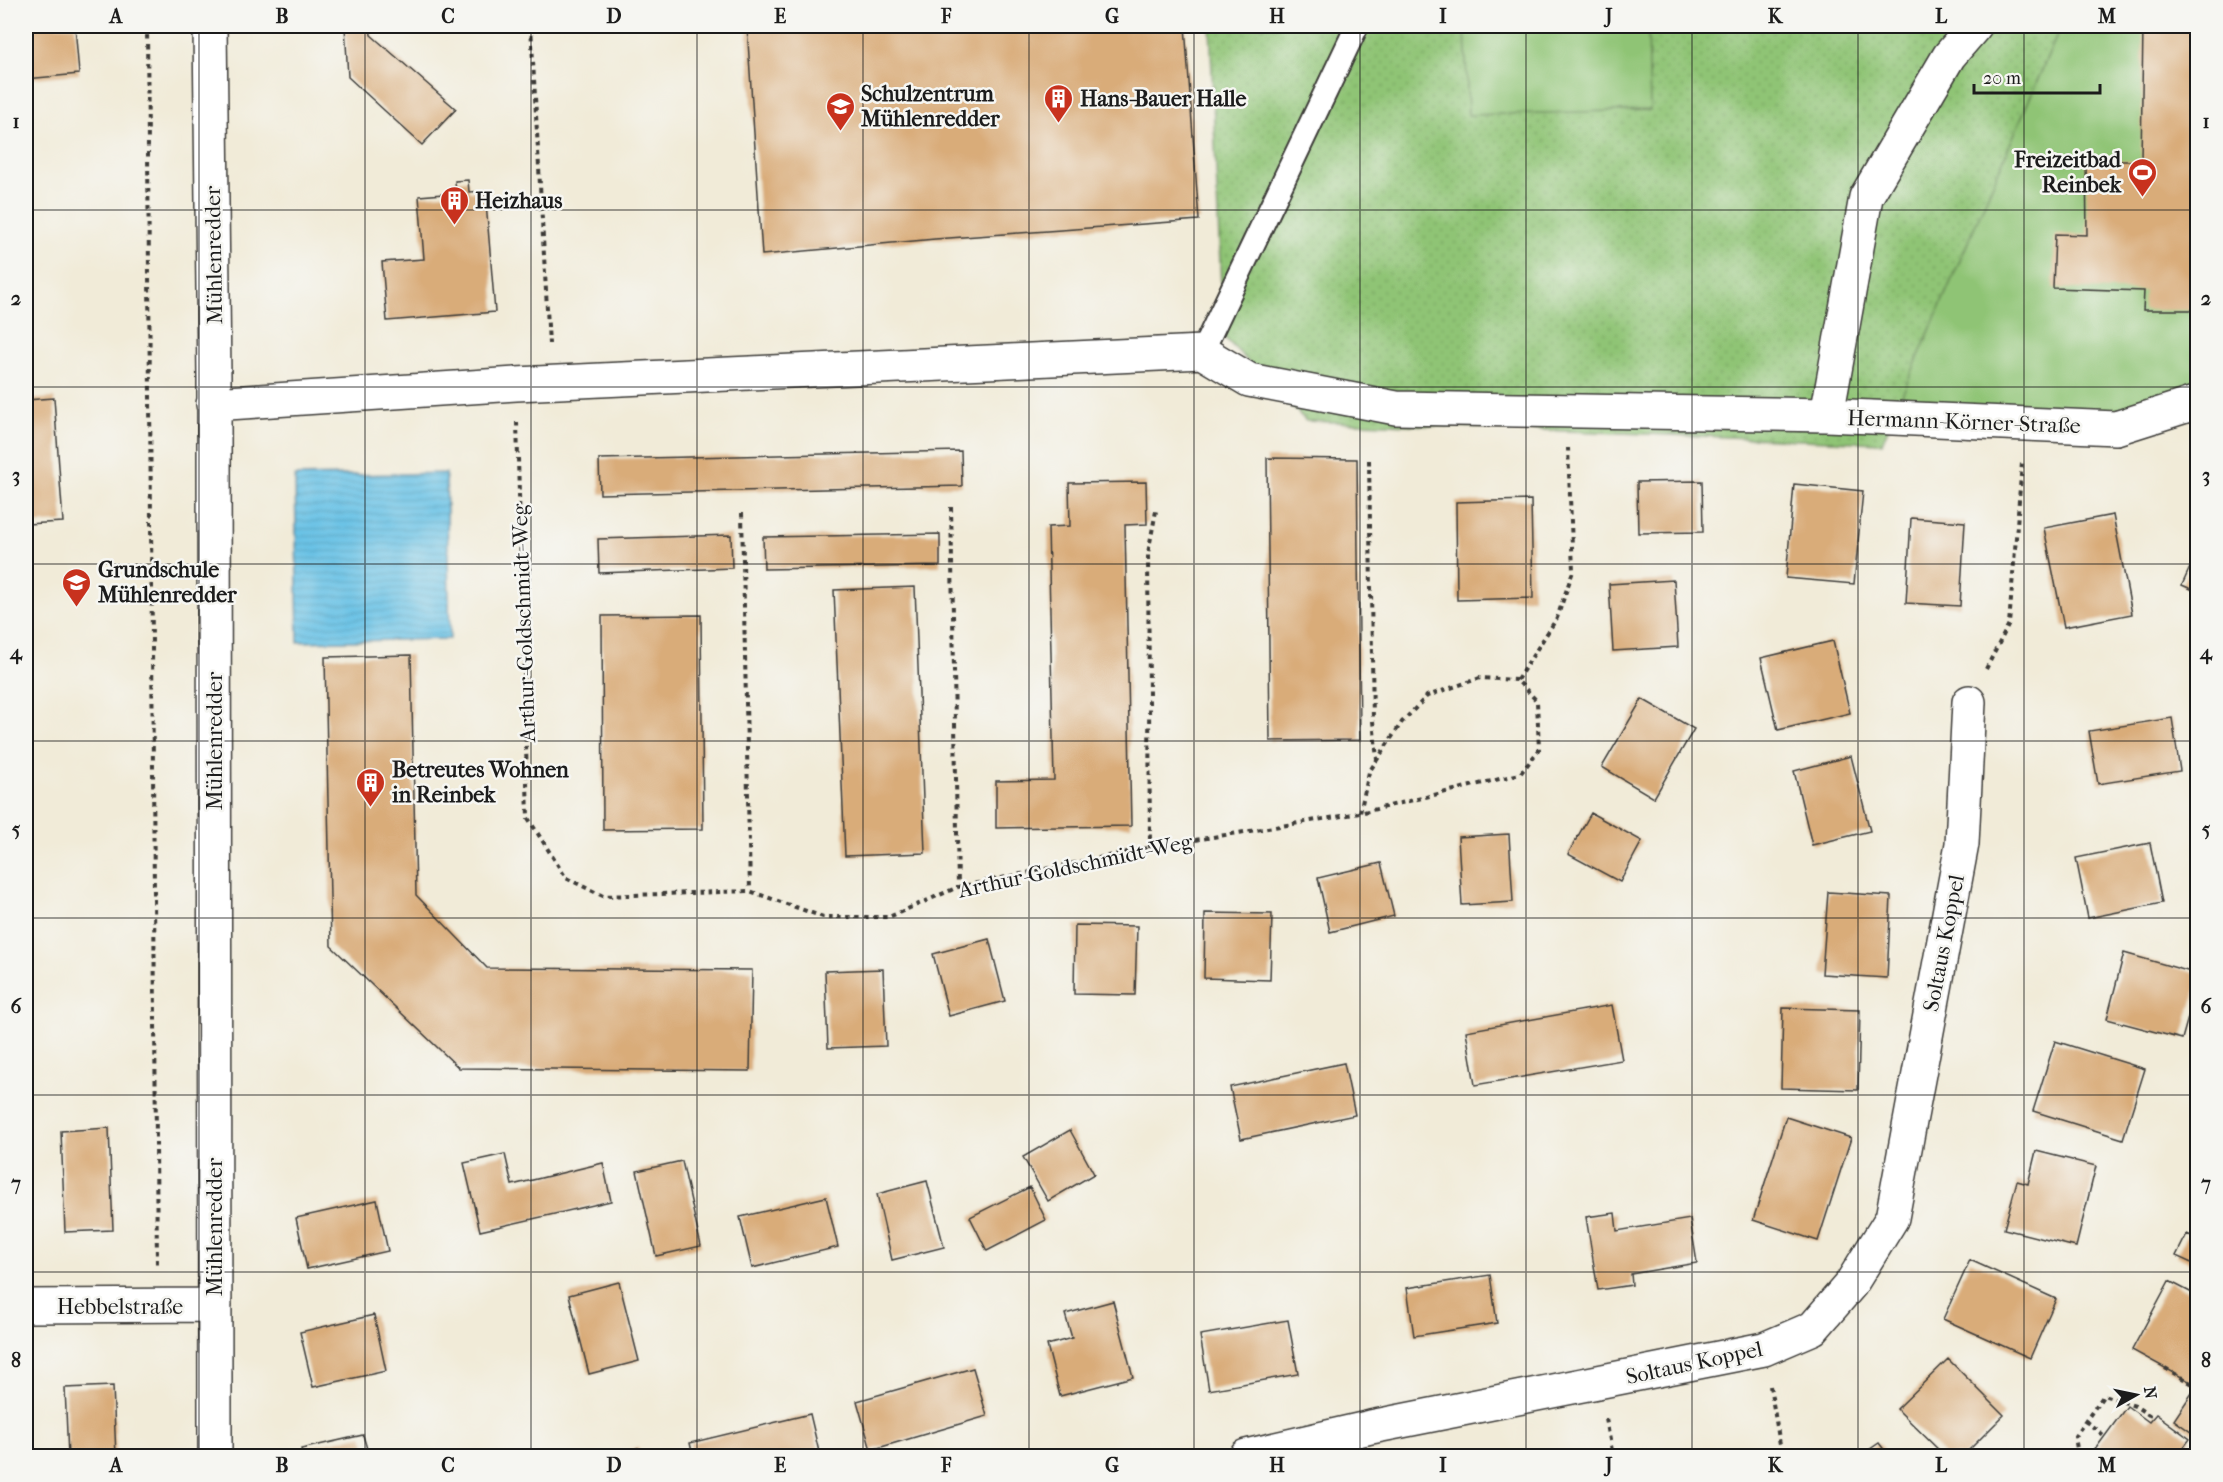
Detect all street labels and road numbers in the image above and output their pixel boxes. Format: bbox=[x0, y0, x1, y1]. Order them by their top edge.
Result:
street label: Mühlenredder bbox=[200, 185, 228, 324]
street label: Hermann-Körner-Straße bbox=[1847, 405, 2081, 439]
street label: Arthur-Goldschmidt-Weg bbox=[507, 503, 541, 744]
street label: Mühlenredder bbox=[202, 671, 228, 810]
street label: Arthur-Goldschmidt-Weg bbox=[955, 828, 1195, 904]
street label: Soltaus Koppel bbox=[1918, 872, 1970, 1014]
street label: Mühlenredder bbox=[202, 1157, 228, 1296]
street label: Hebbelstraße bbox=[57, 1294, 183, 1320]
street label: Soltaus Koppel bbox=[1624, 1336, 1765, 1390]

